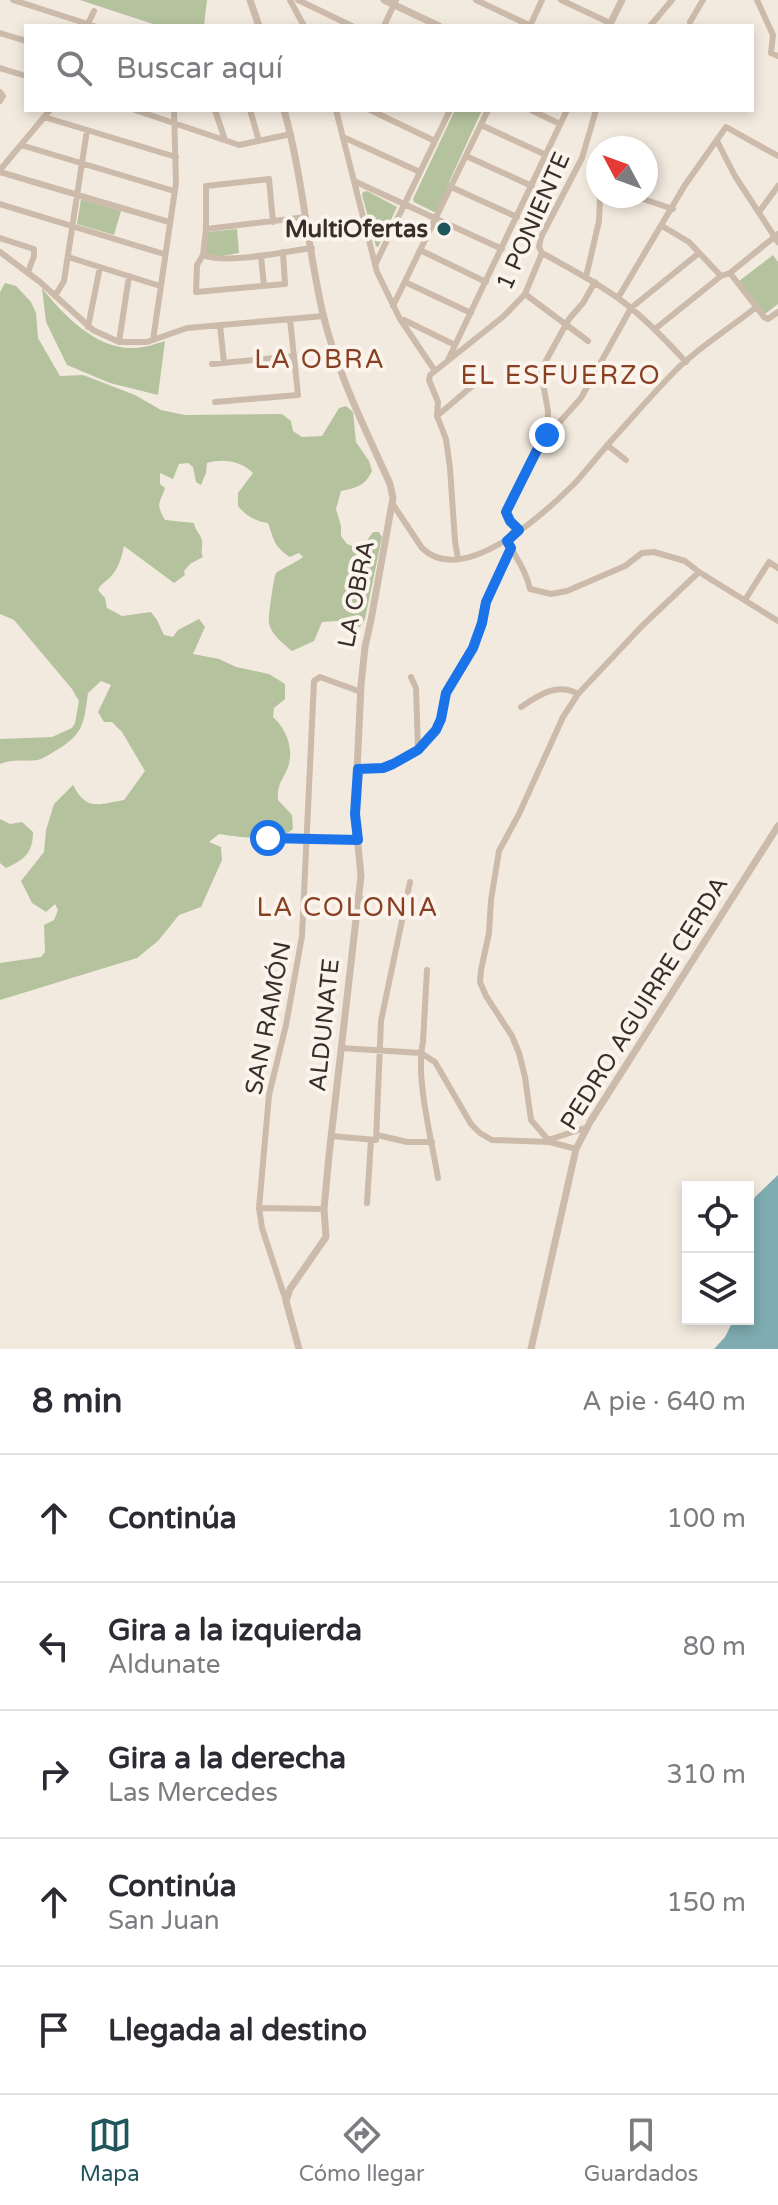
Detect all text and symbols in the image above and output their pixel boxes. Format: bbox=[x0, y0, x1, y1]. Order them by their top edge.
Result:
search box bbox=[24, 24, 754, 112]
icon: search bbox=[52, 46, 96, 90]
text: Buscar aquí bbox=[116, 50, 283, 87]
north arrow bbox=[586, 136, 658, 208]
street label: 1 PONIENTE bbox=[490, 148, 577, 295]
place label: MultiOfertas bbox=[285, 215, 428, 244]
marker: MultiOfertas bbox=[435, 220, 453, 238]
district label: LA OBRA bbox=[254, 344, 386, 375]
district label: EL ESFUERZO bbox=[460, 360, 662, 391]
route end bbox=[529, 417, 565, 453]
street label: LA OBRA bbox=[332, 538, 381, 650]
route start bbox=[250, 820, 286, 856]
street label: PEDRO AGUIRRE CERDA bbox=[554, 871, 734, 1135]
district label: LA COLONIA bbox=[256, 892, 440, 923]
street label: SAN RAMÓN bbox=[238, 939, 298, 1097]
street label: ALDUNATE bbox=[303, 957, 346, 1093]
map controls bbox=[682, 1181, 754, 1325]
button: locate bbox=[682, 1181, 754, 1253]
button: layers bbox=[682, 1253, 754, 1325]
text: 8 min bbox=[32, 1381, 123, 1422]
text: A pie · 640 m bbox=[582, 1386, 746, 1417]
icon: ahead bbox=[32, 1496, 76, 1540]
text: Continúa bbox=[108, 1500, 237, 1537]
text: 100 m bbox=[666, 1503, 746, 1534]
text: Gira a la izquierda bbox=[108, 1612, 362, 1649]
icon: left bbox=[32, 1624, 76, 1668]
text: 80 m bbox=[683, 1631, 746, 1662]
text: Aldunate bbox=[108, 1649, 221, 1680]
text: Gira a la derecha bbox=[108, 1740, 346, 1777]
icon: right bbox=[32, 1752, 76, 1796]
text: 310 m bbox=[666, 1759, 746, 1790]
text: Las Mercedes bbox=[108, 1777, 278, 1808]
text: Continúa bbox=[108, 1868, 237, 1905]
icon: ahead bbox=[32, 1880, 76, 1924]
text: 150 m bbox=[666, 1887, 746, 1918]
text: San Juan bbox=[108, 1905, 220, 1936]
icon: arrive bbox=[32, 2008, 76, 2052]
text: Llegada al destino bbox=[108, 2012, 367, 2049]
tab: Mapa bbox=[80, 2113, 140, 2187]
tab: Cómo llegar bbox=[299, 2113, 424, 2187]
tab: Guardados bbox=[584, 2113, 698, 2187]

